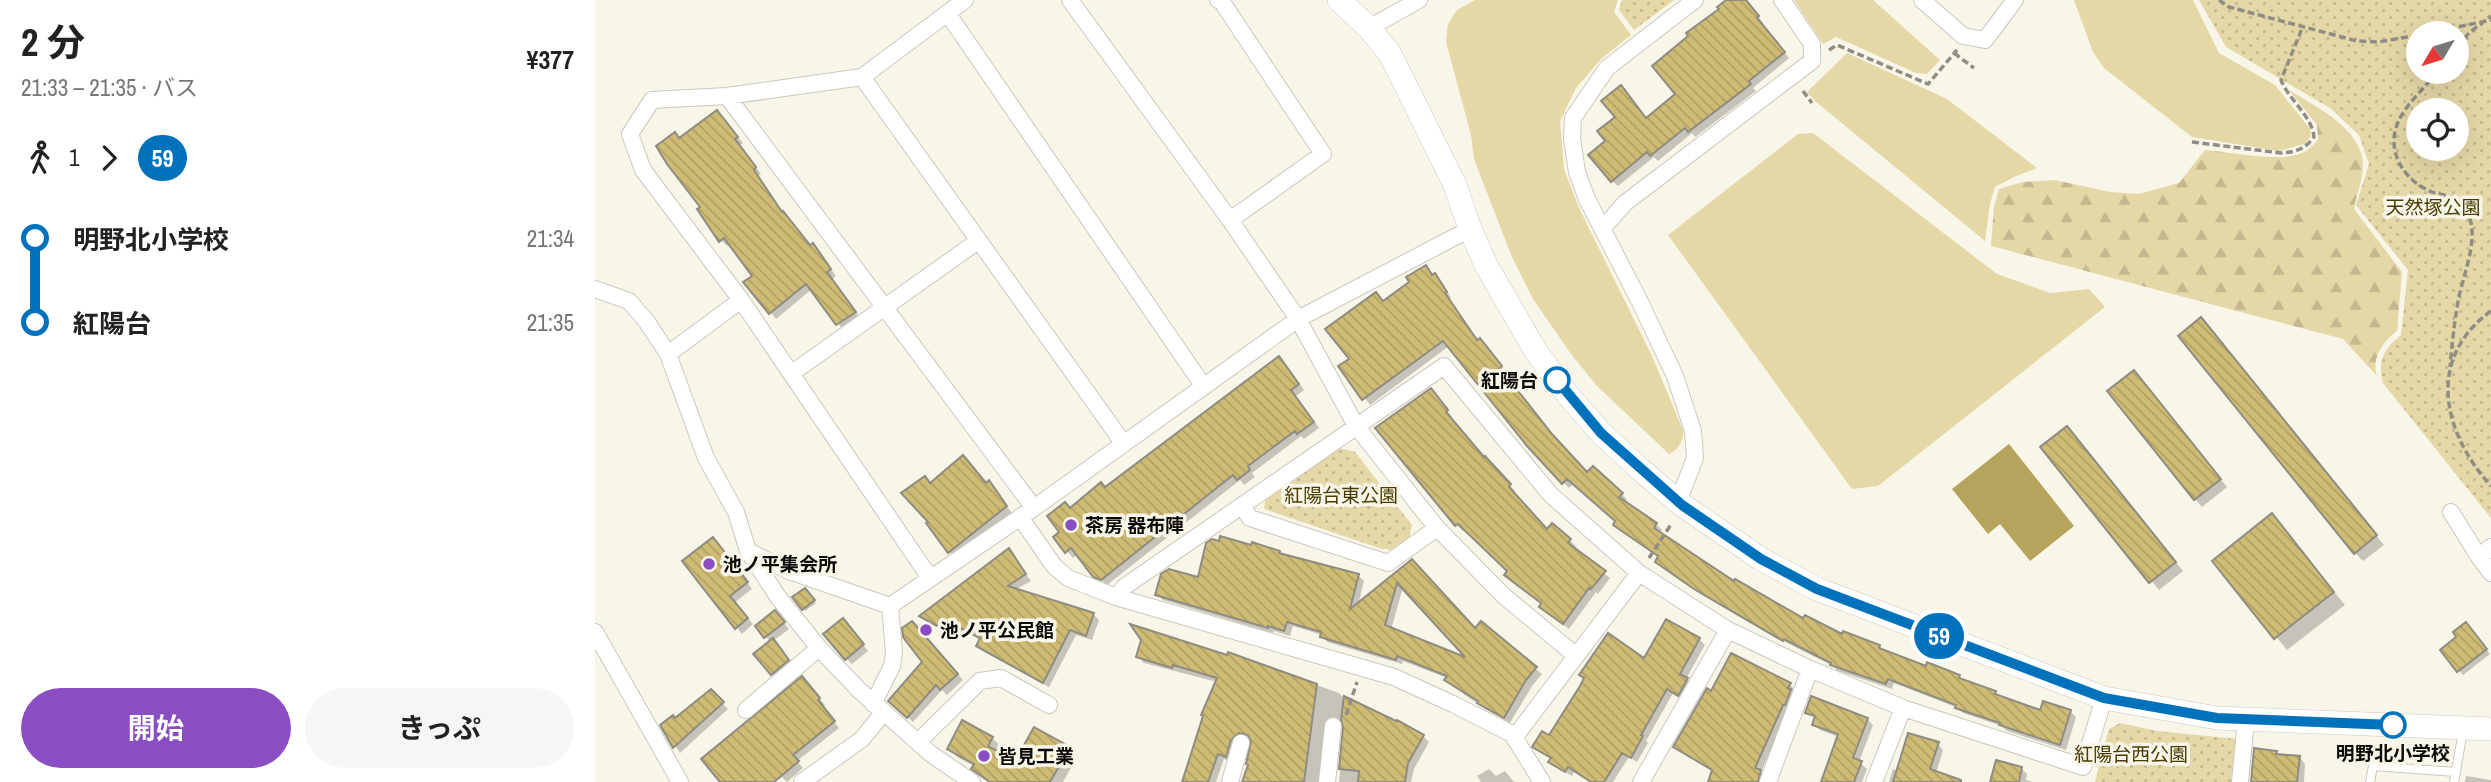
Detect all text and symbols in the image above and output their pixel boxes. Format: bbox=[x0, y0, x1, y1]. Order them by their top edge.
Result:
text: 2 分 bbox=[21, 17, 85, 68]
north arrow bbox=[2406, 21, 2469, 84]
map controls bbox=[2406, 21, 2469, 161]
text: ¥377 bbox=[527, 42, 574, 77]
text: 21:33 – 21:35 · バス bbox=[21, 72, 198, 103]
button: locate bbox=[2406, 98, 2469, 161]
icon: walk bbox=[21, 139, 59, 177]
icon: forward bbox=[90, 139, 128, 177]
text: 1 bbox=[69, 142, 80, 173]
text: 59 bbox=[152, 142, 173, 174]
park label: 天然塚公園 bbox=[2385, 194, 2481, 220]
text: 明野北小学校 bbox=[73, 222, 229, 257]
text: 21:34 bbox=[527, 223, 574, 254]
text: 紅陽台 bbox=[73, 306, 151, 341]
text: 21:35 bbox=[527, 307, 574, 338]
place label: 紅陽台 bbox=[1481, 367, 1538, 393]
marker: 紅陽台 bbox=[1544, 367, 1570, 393]
park label: 紅陽台東公園 bbox=[1284, 482, 1398, 508]
place label: 茶房 器布陣 bbox=[1085, 512, 1184, 538]
marker: 茶房 器布陣 bbox=[1063, 517, 1079, 533]
place label: 池ノ平集会所 bbox=[723, 551, 837, 577]
marker: 池ノ平集会所 bbox=[701, 556, 717, 572]
line badge: 59 bbox=[1907, 613, 1971, 659]
place label: 池ノ平公民館 bbox=[940, 617, 1054, 643]
text: 59 bbox=[1928, 620, 1950, 652]
marker: 池ノ平公民館 bbox=[918, 622, 934, 638]
button: 開始 bbox=[21, 688, 291, 768]
button: きっぷ bbox=[305, 688, 574, 768]
marker: 明野北小学校 bbox=[2380, 712, 2406, 738]
place label: 明野北小学校 bbox=[2336, 740, 2450, 766]
park label: 紅陽台西公園 bbox=[2074, 741, 2188, 767]
place label: 皆見工業 bbox=[998, 743, 1074, 769]
marker: 皆見工業 bbox=[976, 748, 992, 764]

